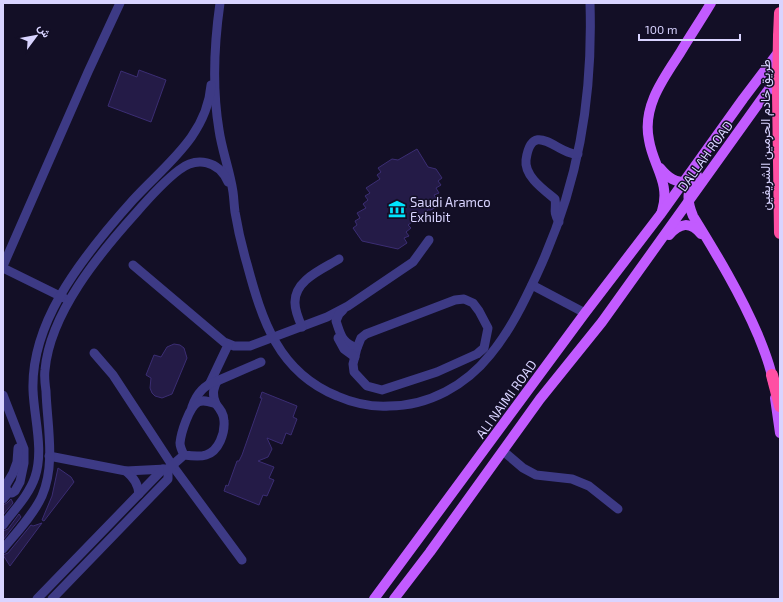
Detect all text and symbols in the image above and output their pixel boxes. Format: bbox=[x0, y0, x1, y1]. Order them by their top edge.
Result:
north arrow bbox=[16, 16, 56, 56]
scale bar bbox=[639, 16, 740, 42]
text: ش bbox=[35, 21, 54, 40]
text: 100 m bbox=[645, 22, 677, 36]
street label: طريق خادم الحرمين الشريفين bbox=[757, 59, 774, 211]
street label: DALLAH ROAD bbox=[674, 118, 736, 194]
place label: Saudi Aramco Exhibit bbox=[410, 194, 491, 225]
museum icon: Saudi Aramco Exhibit bbox=[387, 199, 407, 219]
street label: ALI NAIMI ROAD bbox=[472, 357, 540, 441]

